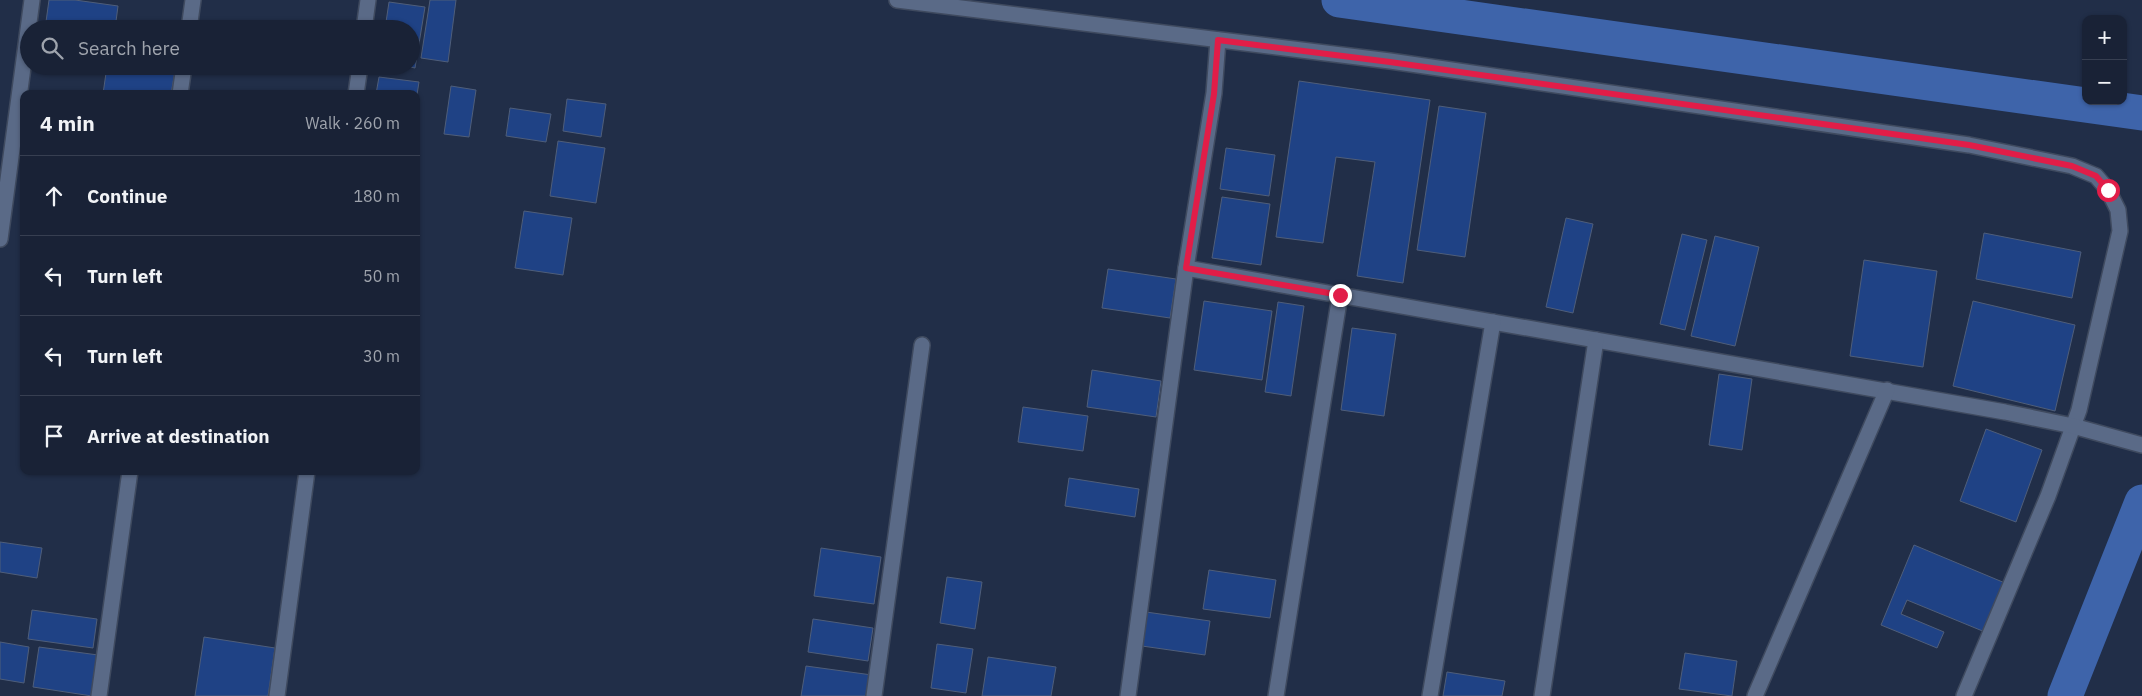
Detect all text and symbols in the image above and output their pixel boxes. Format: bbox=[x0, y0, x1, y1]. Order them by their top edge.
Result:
map controls bbox=[2082, 15, 2127, 105]
button: + bbox=[2082, 15, 2127, 60]
search box bbox=[20, 20, 420, 75]
icon: search bbox=[38, 34, 66, 62]
text: Search here bbox=[78, 36, 180, 60]
button: − bbox=[2082, 60, 2127, 105]
text: 4 min bbox=[40, 109, 95, 137]
text: Walk · 260 m bbox=[305, 113, 400, 133]
route start bbox=[2097, 179, 2120, 202]
icon: ahead bbox=[40, 182, 68, 210]
text: Continue bbox=[87, 184, 167, 208]
text: 180 m bbox=[353, 186, 400, 206]
icon: left bbox=[40, 262, 68, 290]
text: Turn left bbox=[87, 264, 163, 288]
text: 50 m bbox=[363, 266, 400, 286]
route end bbox=[1329, 284, 1352, 307]
icon: left bbox=[40, 342, 68, 370]
text: Turn left bbox=[87, 344, 163, 368]
text: 30 m bbox=[363, 346, 400, 366]
icon: arrive bbox=[40, 422, 68, 450]
text: Arrive at destination bbox=[87, 424, 270, 448]

